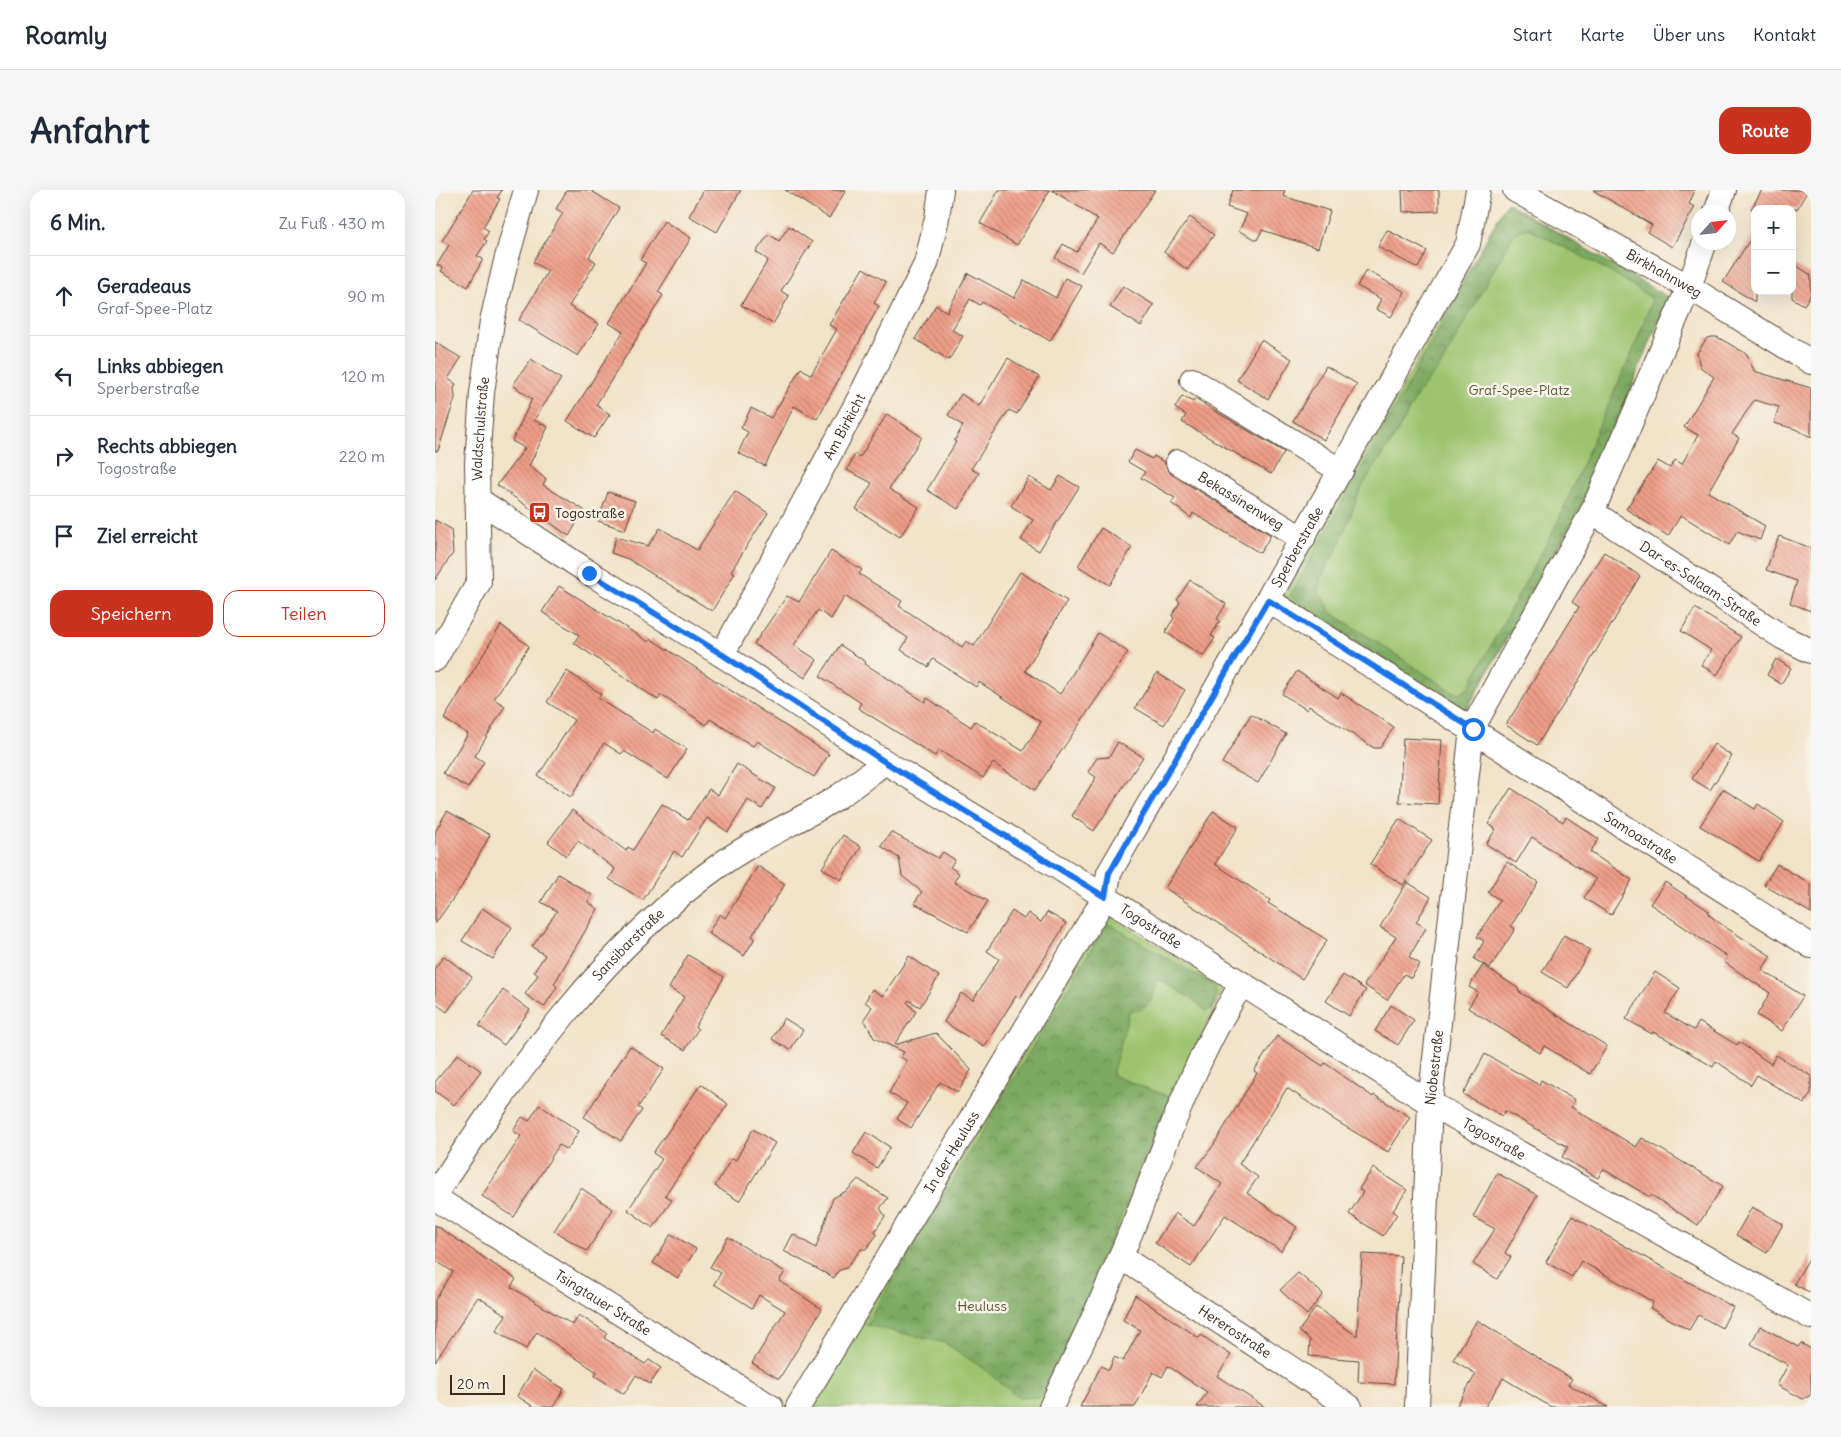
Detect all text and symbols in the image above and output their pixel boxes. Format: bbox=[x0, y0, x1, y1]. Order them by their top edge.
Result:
text: Roamly bbox=[25, 20, 107, 50]
text: Start bbox=[1513, 23, 1552, 46]
text: Karte bbox=[1580, 23, 1625, 46]
text: Über uns bbox=[1653, 23, 1725, 46]
text: Kontakt bbox=[1753, 23, 1816, 46]
button: Route bbox=[1719, 107, 1811, 154]
text: Anfahrt bbox=[30, 108, 150, 152]
north arrow bbox=[1691, 205, 1736, 250]
map controls bbox=[1751, 205, 1796, 295]
button: + bbox=[1751, 205, 1796, 250]
text: 6 Min. bbox=[50, 209, 105, 236]
text: Zu Fuß · 430 m bbox=[279, 213, 385, 233]
street label: Birkhahnweg bbox=[1623, 245, 1705, 302]
button: − bbox=[1751, 250, 1796, 295]
text: Geradeaus bbox=[97, 274, 191, 298]
icon: ahead bbox=[50, 282, 78, 310]
text: 90 m bbox=[347, 286, 385, 306]
text: Graf-Spee-Platz bbox=[97, 298, 213, 318]
text: Links abbiegen bbox=[97, 354, 224, 378]
icon: left bbox=[50, 362, 78, 390]
text: 120 m bbox=[342, 366, 385, 386]
street label: Waldschulstraße bbox=[468, 376, 493, 481]
text: Sperberstraße bbox=[97, 378, 200, 398]
park label: Graf-Spee-Platz bbox=[1468, 381, 1570, 399]
street label: Am Birkicht bbox=[819, 390, 869, 463]
text: Rechts abbiegen bbox=[97, 434, 237, 458]
icon: right bbox=[50, 442, 78, 470]
text: 220 m bbox=[339, 446, 385, 466]
text: Togostraße bbox=[97, 458, 177, 478]
street label: Bekassinenweg bbox=[1195, 468, 1287, 534]
bus stop icon: Togostraße bbox=[527, 501, 551, 525]
street label: Sperberstraße bbox=[1267, 503, 1327, 591]
place label: Togostraße bbox=[555, 504, 625, 522]
icon: arrive bbox=[50, 522, 78, 550]
text: Ziel erreicht bbox=[97, 524, 198, 548]
street label: Dar-es-Salaam-Straße bbox=[1636, 537, 1765, 630]
route end bbox=[578, 562, 601, 585]
button: Speichern bbox=[50, 590, 213, 637]
button: Teilen bbox=[223, 590, 385, 637]
route start bbox=[1462, 718, 1485, 741]
street label: Samoastraße bbox=[1601, 807, 1681, 868]
street label: Togostraße bbox=[1117, 900, 1185, 953]
street label: Sansibarstraße bbox=[588, 905, 668, 984]
street label: Niobestraße bbox=[1421, 1029, 1447, 1106]
street label: In der Heuluss bbox=[920, 1108, 983, 1196]
street label: Togostraße bbox=[1459, 1114, 1529, 1164]
street label: Tsingtauer Straße bbox=[552, 1266, 655, 1339]
park label: Heuluss bbox=[957, 1297, 1007, 1315]
street label: Hererostraße bbox=[1195, 1301, 1275, 1362]
scale bar bbox=[450, 1372, 505, 1395]
text: 20 m bbox=[457, 1375, 490, 1393]

